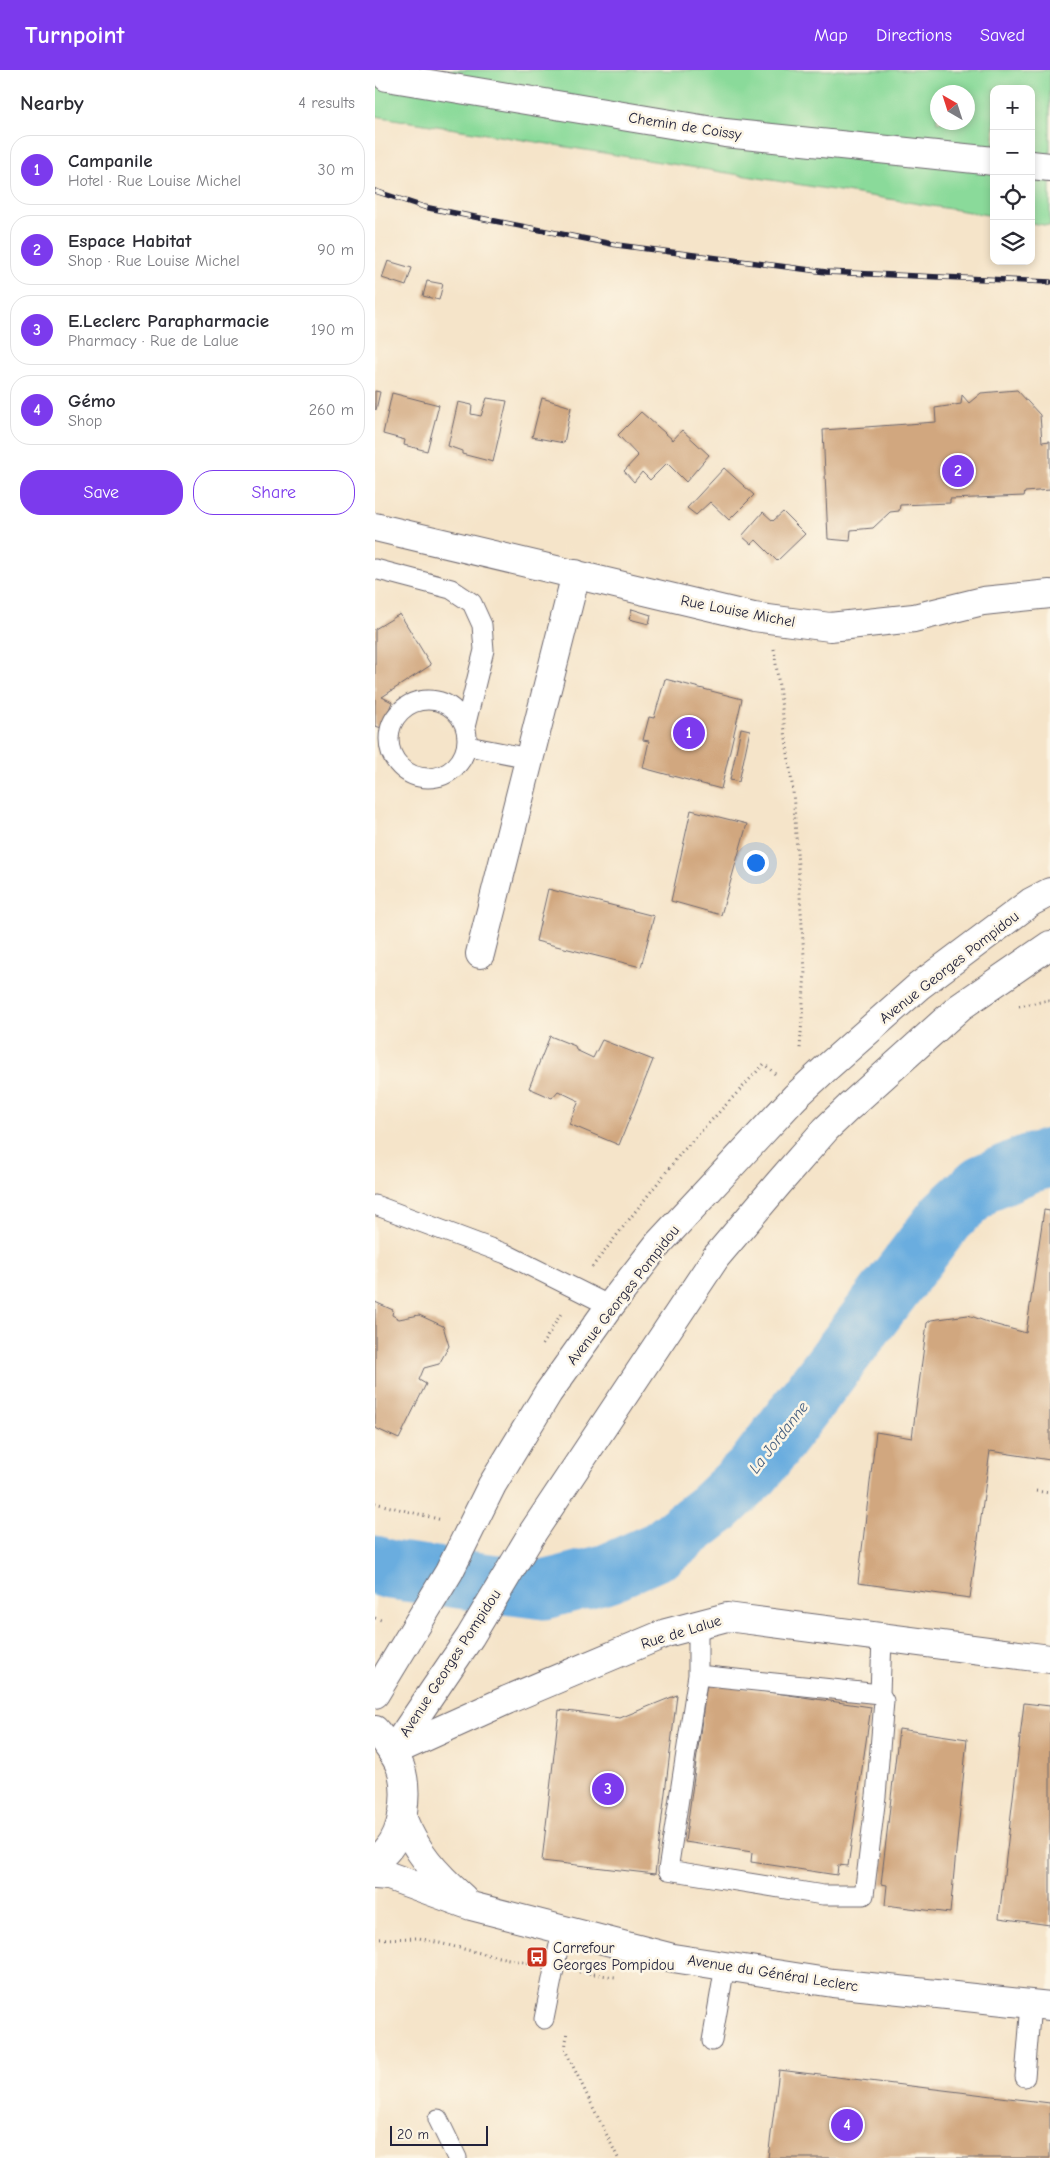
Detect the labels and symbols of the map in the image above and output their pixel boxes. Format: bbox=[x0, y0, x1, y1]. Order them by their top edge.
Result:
north arrow bbox=[930, 85, 975, 130]
street label: Chemin de Coissy bbox=[627, 108, 743, 144]
pin: 2 bbox=[942, 452, 974, 490]
street label: Rue Louise Michel bbox=[679, 591, 797, 631]
pin: 1 bbox=[673, 714, 705, 752]
your location bbox=[743, 850, 769, 876]
street label: Avenue Georges Pompidou bbox=[876, 907, 1022, 1027]
street label: Avenue Georges Pompidou bbox=[563, 1222, 683, 1368]
water label: La Jordanne bbox=[745, 1398, 812, 1477]
street label: Avenue Georges Pompidou bbox=[396, 1586, 504, 1740]
street label: Rue de Lalue bbox=[639, 1611, 724, 1653]
pin: 3 bbox=[592, 1770, 624, 1808]
place label: Carrefour Georges Pompidou bbox=[553, 1939, 674, 1974]
bus stop icon: Carrefour Georges Pompidou bbox=[525, 1945, 549, 1969]
street label: Avenue du Général Leclerc bbox=[686, 1951, 860, 1995]
pin: 4 bbox=[831, 2106, 863, 2144]
scale bar bbox=[390, 2123, 487, 2146]

